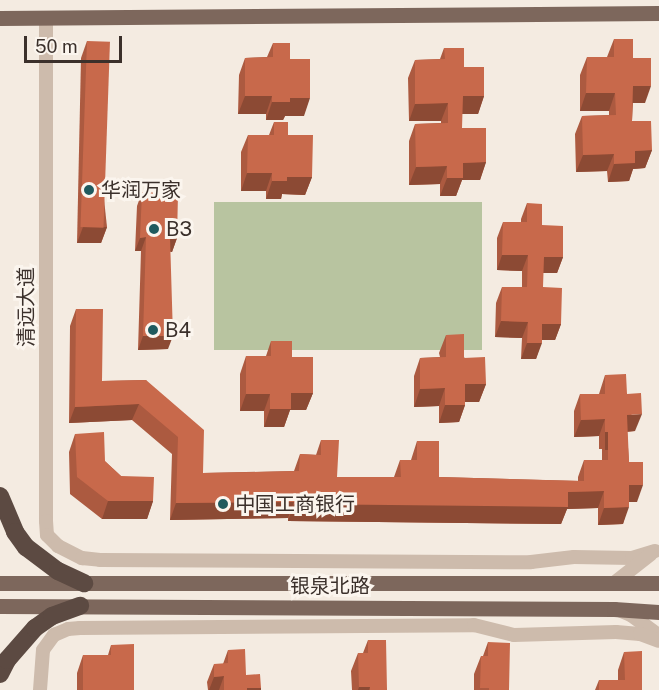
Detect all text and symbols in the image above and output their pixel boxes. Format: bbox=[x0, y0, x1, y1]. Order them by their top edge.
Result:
scale bar bbox=[27, 24, 124, 62]
text: 50 m bbox=[35, 36, 78, 57]
place label: 华润万家 bbox=[101, 178, 181, 202]
marker: 华润万家 bbox=[82, 183, 96, 197]
place label: B3 bbox=[166, 217, 192, 241]
marker: B3 bbox=[147, 222, 161, 236]
street label: 清远大道 bbox=[14, 267, 38, 347]
place label: B4 bbox=[165, 318, 191, 342]
marker: B4 bbox=[146, 323, 160, 337]
place label: 中国工商银行 bbox=[235, 492, 355, 516]
marker: 中国工商银行 bbox=[216, 497, 230, 511]
street label: 银泉北路 bbox=[290, 574, 370, 598]

